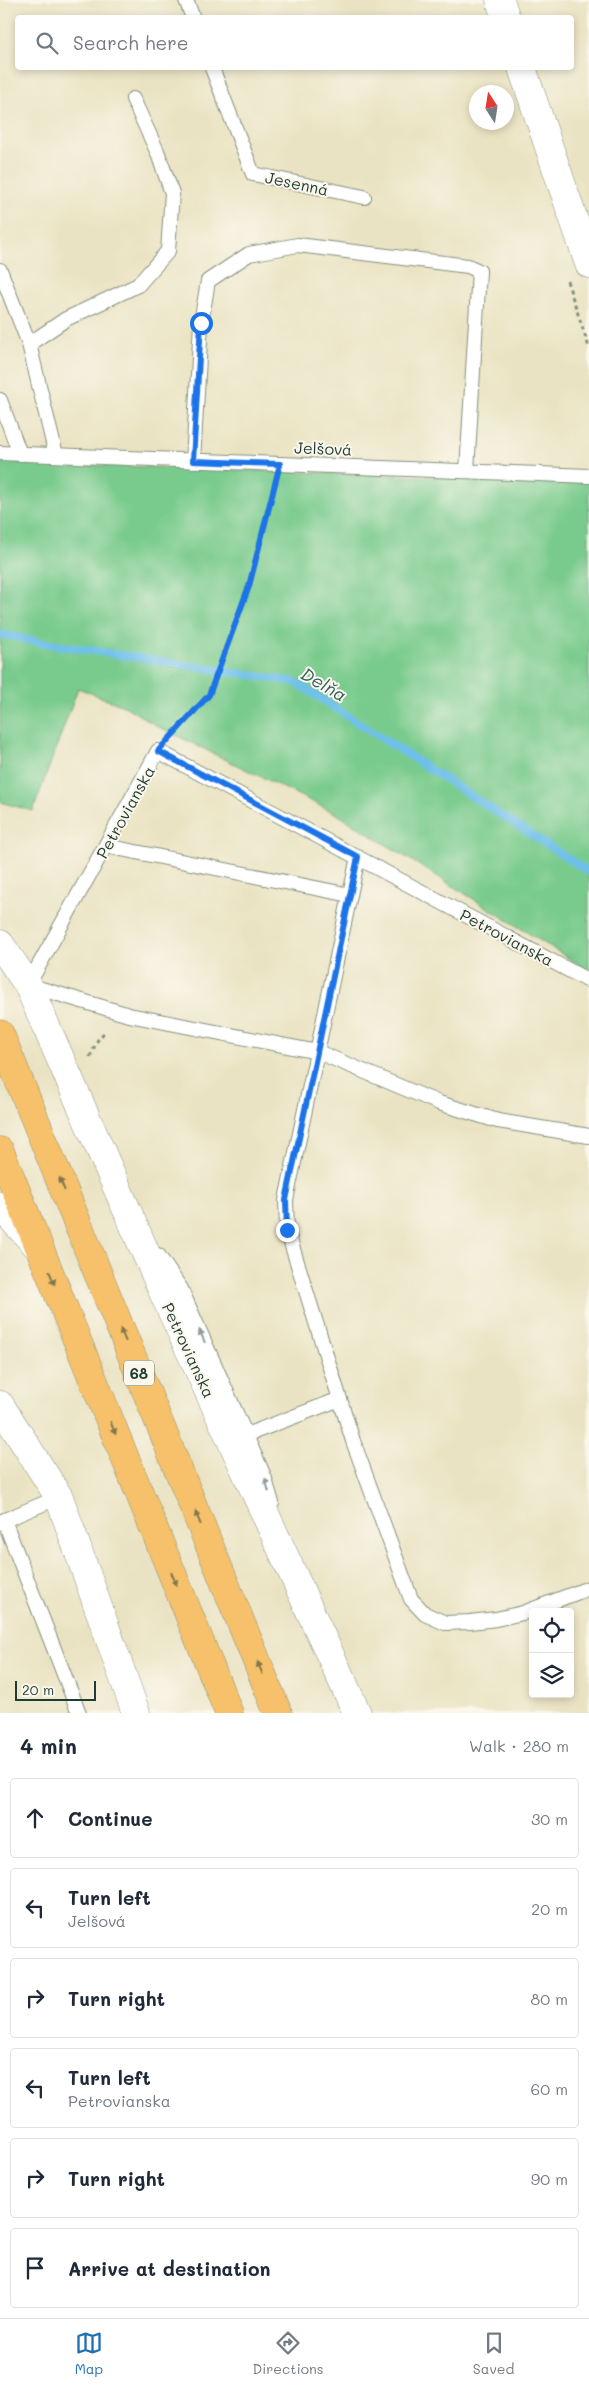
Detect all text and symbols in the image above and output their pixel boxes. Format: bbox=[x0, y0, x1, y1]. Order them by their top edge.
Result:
search box bbox=[15, 15, 574, 70]
icon: search bbox=[33, 29, 61, 57]
text: Search here bbox=[73, 30, 189, 55]
north arrow bbox=[469, 85, 514, 130]
street label: Jesenná bbox=[263, 166, 331, 200]
route start bbox=[190, 312, 213, 335]
street label: Jelšová bbox=[294, 436, 352, 460]
water label: Delňa bbox=[297, 661, 351, 707]
street label: Petrovianska bbox=[91, 762, 159, 862]
street label: Petrovianska bbox=[457, 904, 557, 970]
one-way arrow bbox=[57, 1177, 65, 1192]
route end bbox=[276, 1219, 299, 1242]
one-way arrow bbox=[48, 1270, 56, 1285]
street label: Petrovianska bbox=[158, 1299, 220, 1401]
one-way arrow bbox=[119, 1328, 127, 1342]
one-way arrow bbox=[198, 1329, 206, 1343]
road number: 68 bbox=[124, 1360, 154, 1386]
one-way arrow bbox=[109, 1421, 117, 1436]
one-way arrow bbox=[263, 1478, 271, 1493]
one-way arrow bbox=[194, 1510, 202, 1525]
one-way arrow bbox=[171, 1571, 178, 1586]
map controls bbox=[529, 1608, 574, 1698]
button: locate bbox=[529, 1608, 574, 1653]
button: layers bbox=[529, 1653, 574, 1698]
one-way arrow bbox=[255, 1661, 263, 1675]
scale bar bbox=[15, 1678, 96, 1701]
text: 20 m bbox=[22, 1680, 54, 1699]
text: 4 min bbox=[20, 1732, 77, 1759]
text: Walk · 280 m bbox=[469, 1735, 569, 1756]
icon: ahead bbox=[21, 1804, 49, 1832]
text: Continue bbox=[68, 1806, 153, 1831]
text: 30 m bbox=[531, 1808, 568, 1829]
text: Turn left bbox=[68, 1885, 151, 1910]
icon: left bbox=[21, 1894, 49, 1922]
text: 20 m bbox=[531, 1898, 568, 1919]
text: Jelšová bbox=[68, 1910, 126, 1931]
icon: right bbox=[21, 1984, 49, 2012]
text: Turn right bbox=[68, 1986, 165, 2011]
text: 80 m bbox=[531, 1988, 568, 2009]
text: Turn left bbox=[68, 2065, 151, 2090]
icon: left bbox=[21, 2074, 49, 2102]
text: 60 m bbox=[531, 2078, 568, 2099]
text: Petrovianska bbox=[68, 2090, 171, 2111]
icon: right bbox=[21, 2164, 49, 2192]
text: Turn right bbox=[68, 2166, 165, 2191]
text: 90 m bbox=[531, 2168, 568, 2189]
icon: arrive bbox=[21, 2254, 49, 2282]
text: Arrive at destination bbox=[68, 2256, 271, 2281]
tab: Map bbox=[75, 2329, 103, 2378]
tab: Directions bbox=[252, 2329, 324, 2378]
tab: Saved bbox=[473, 2329, 514, 2378]

